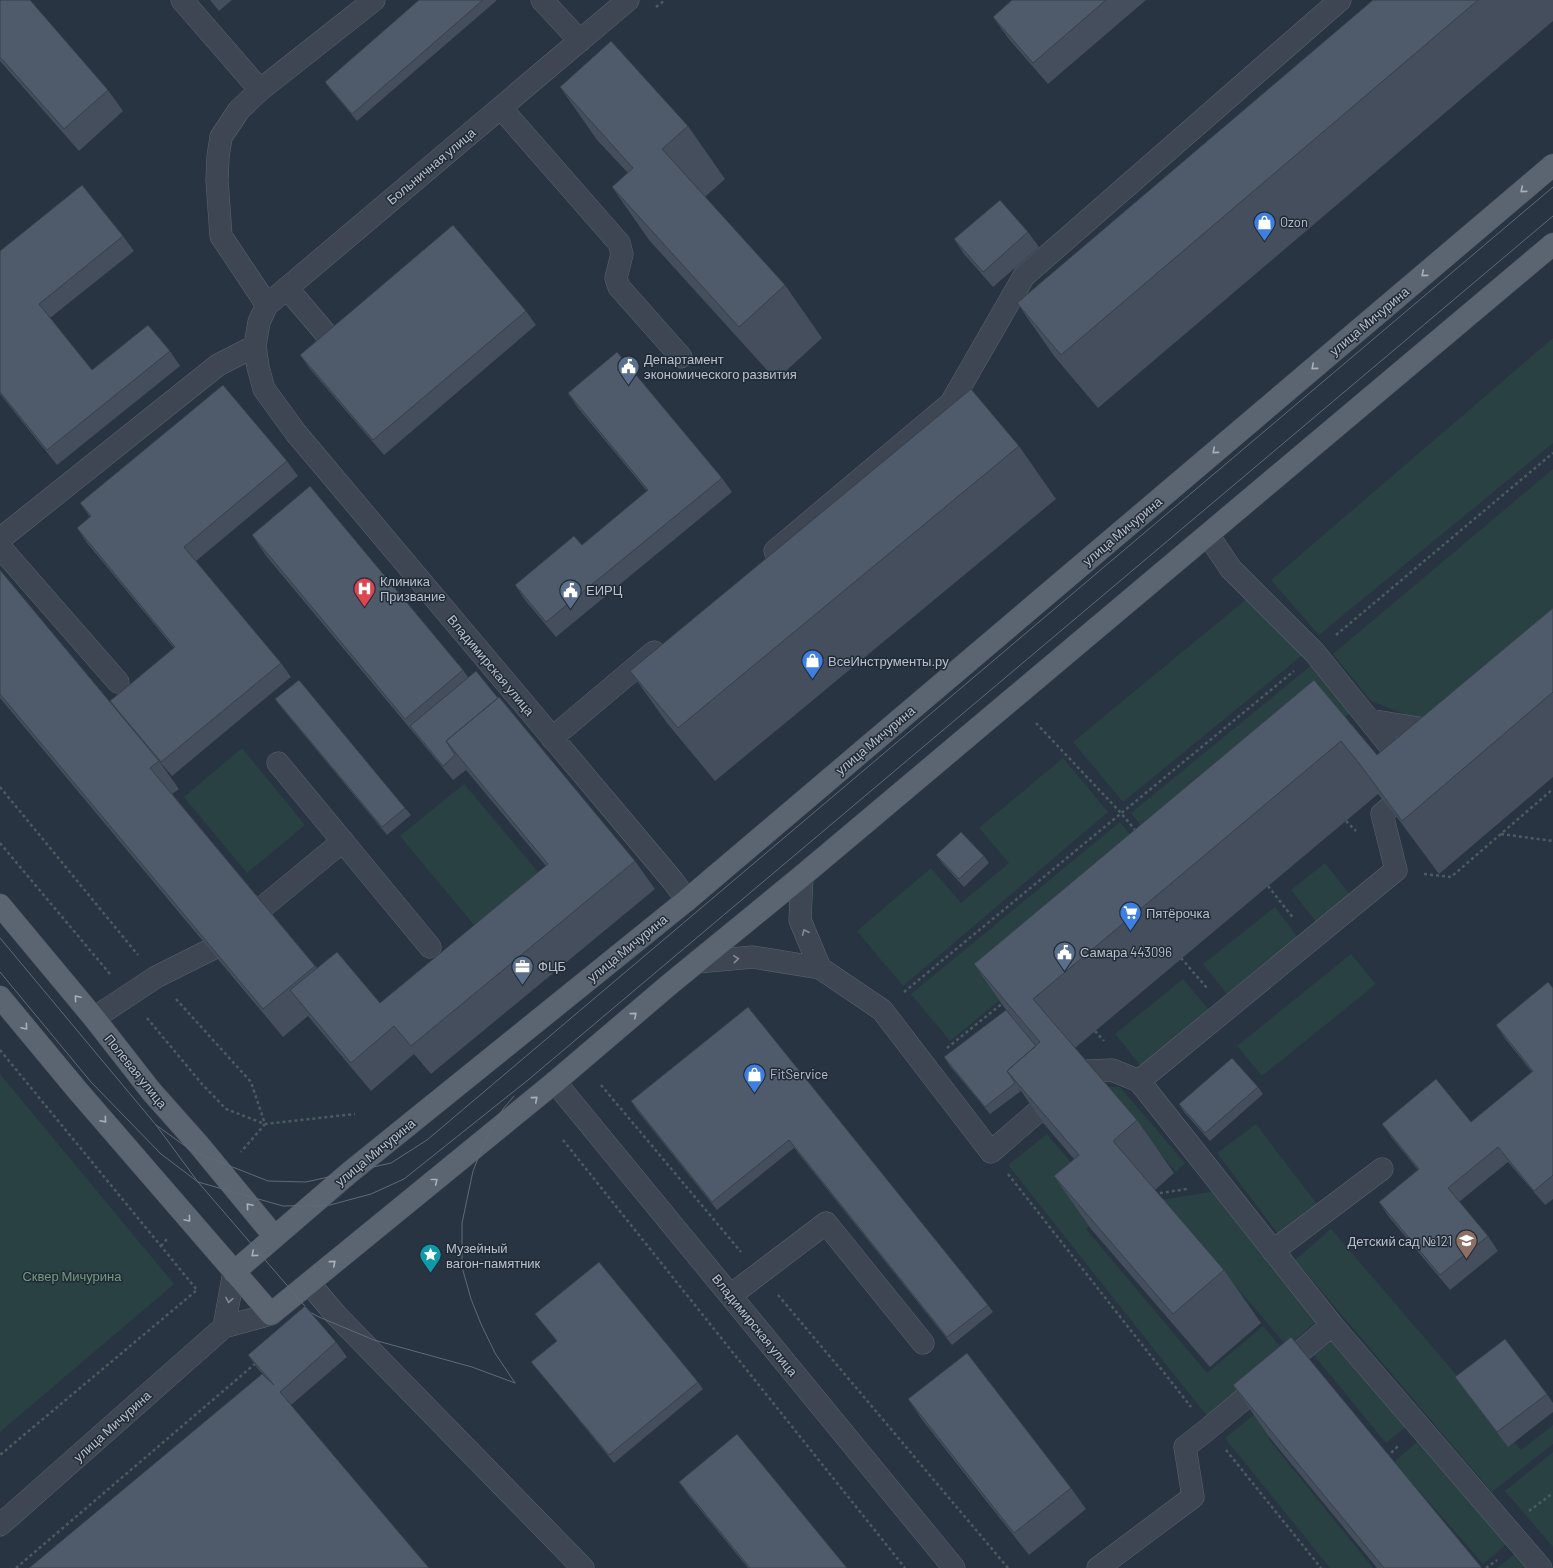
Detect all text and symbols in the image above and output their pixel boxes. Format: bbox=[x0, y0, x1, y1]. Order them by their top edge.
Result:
street label: Больничная улица bbox=[383, 124, 479, 208]
one-way arrow bbox=[1521, 185, 1528, 192]
shop icon: Ozon bbox=[1251, 209, 1277, 242]
place label: Ozon bbox=[1280, 214, 1308, 230]
one-way arrow bbox=[1421, 270, 1429, 277]
street label: улица Мичурина bbox=[1326, 283, 1412, 359]
place label: Департамент экономического развития bbox=[644, 351, 797, 382]
public building icon: Департамент экономического развития bbox=[615, 353, 641, 386]
one-way arrow bbox=[1312, 363, 1319, 370]
one-way arrow bbox=[1213, 447, 1220, 454]
street label: улица Мичурина bbox=[1079, 493, 1165, 569]
place label: Клиника Призвание bbox=[380, 573, 445, 604]
hospital icon: Клиника Призвание bbox=[351, 575, 377, 608]
public building icon: ЕИРЦ bbox=[558, 577, 584, 610]
place label: ЕИРЦ bbox=[586, 582, 623, 598]
street label: Владимирская улица bbox=[444, 611, 538, 719]
shop icon: ВсеИнструменты.ру bbox=[799, 648, 825, 681]
place label: ВсеИнструменты.ру bbox=[828, 653, 949, 669]
street label: улица Мичурина bbox=[832, 702, 918, 778]
supermarket icon: Пятёрочка bbox=[1117, 900, 1143, 933]
place label: Пятёрочка bbox=[1146, 905, 1210, 921]
street label: улица Мичурина bbox=[584, 910, 671, 985]
one-way arrow bbox=[802, 929, 810, 936]
public building icon: Самара 443096 bbox=[1052, 939, 1078, 972]
place label: Самара 443096 bbox=[1080, 944, 1172, 960]
office icon: ФЦБ bbox=[510, 953, 536, 986]
one-way arrow bbox=[733, 954, 739, 963]
place label: ФЦБ bbox=[538, 958, 566, 974]
one-way arrow bbox=[75, 995, 82, 1003]
one-way arrow bbox=[630, 1012, 637, 1019]
one-way arrow bbox=[21, 1023, 28, 1030]
street label: Полевая улица bbox=[101, 1031, 171, 1112]
shop icon: FitService bbox=[742, 1061, 768, 1094]
place label: FitService bbox=[770, 1066, 828, 1082]
one-way arrow bbox=[531, 1096, 538, 1103]
street label: улица Мичурина bbox=[332, 1114, 419, 1189]
one-way arrow bbox=[99, 1116, 106, 1123]
one-way arrow bbox=[430, 1179, 437, 1186]
one-way arrow bbox=[247, 1203, 254, 1210]
one-way arrow bbox=[184, 1214, 191, 1221]
school or university icon: Детский сад №121 bbox=[1454, 1228, 1480, 1261]
place label: Детский сад №121 bbox=[1348, 1233, 1452, 1249]
place label: Музейный вагон-памятник bbox=[446, 1240, 541, 1271]
place icon: Музейный вагон-памятник bbox=[418, 1242, 444, 1275]
one-way arrow bbox=[251, 1249, 259, 1257]
one-way arrow bbox=[329, 1260, 336, 1267]
park label: Сквер Мичурина bbox=[22, 1268, 122, 1284]
street label: Владимирская улица bbox=[709, 1271, 802, 1380]
one-way arrow bbox=[225, 1297, 234, 1303]
street label: улица Мичурина bbox=[70, 1387, 155, 1465]

